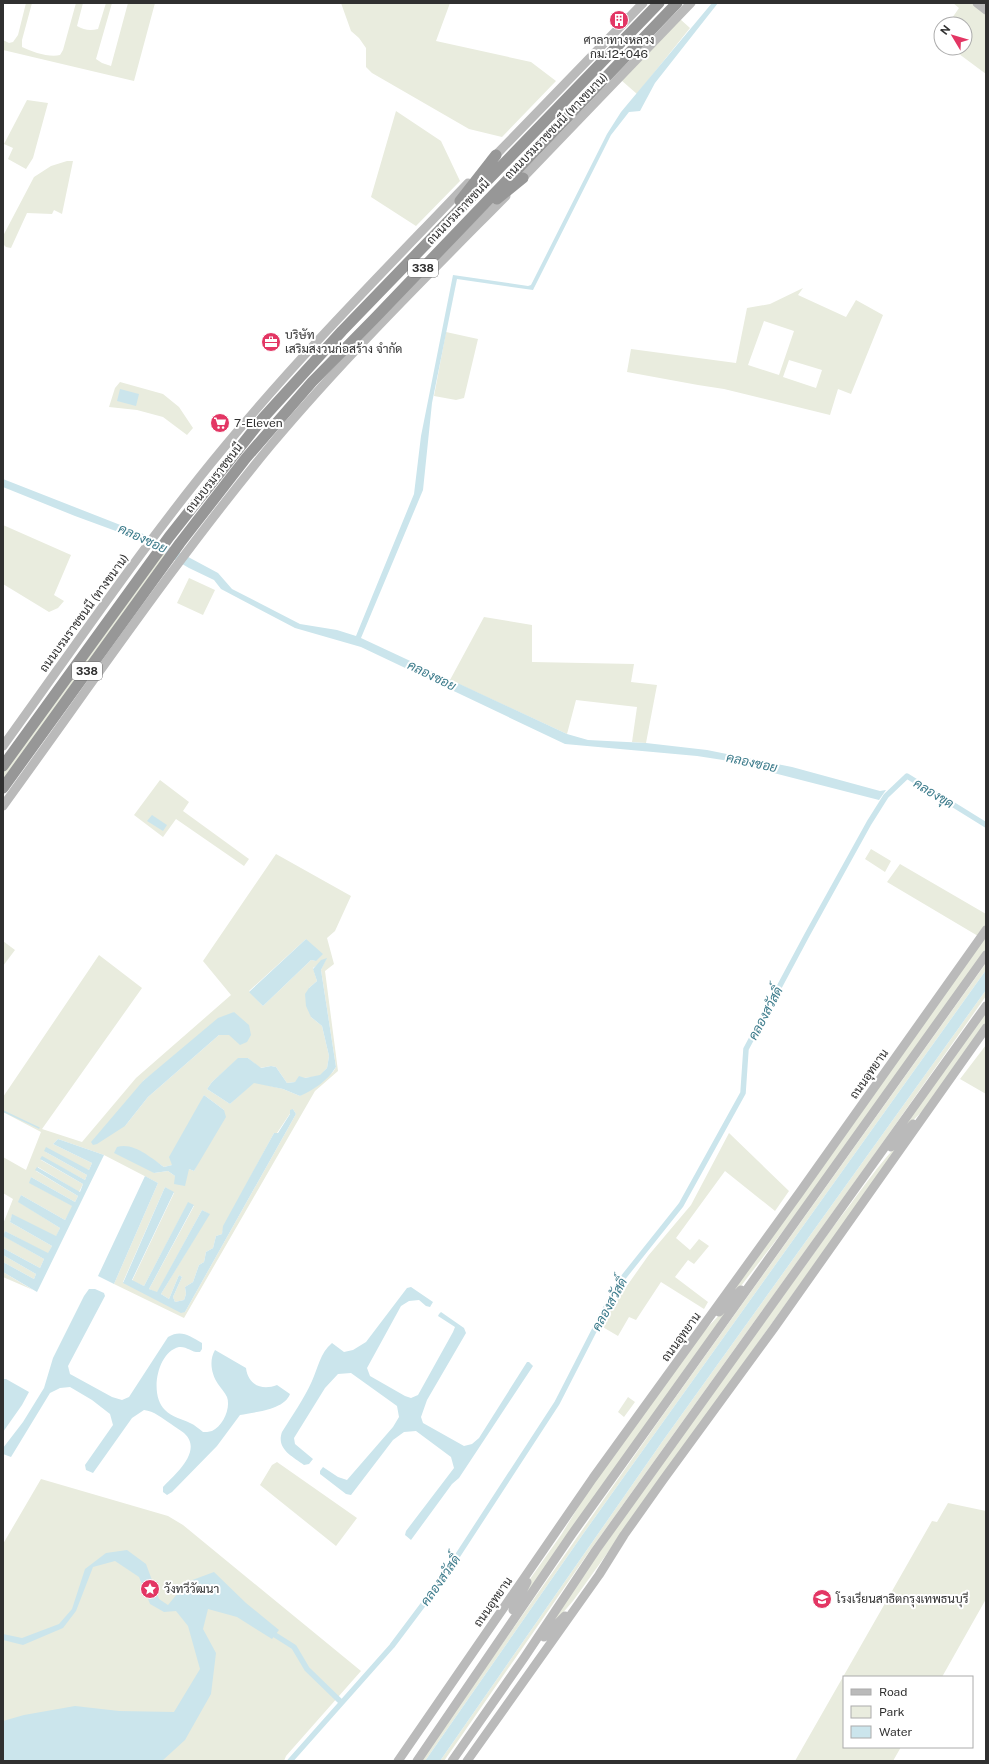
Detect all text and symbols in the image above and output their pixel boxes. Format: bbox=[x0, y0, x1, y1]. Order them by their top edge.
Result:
building icon: ศาลาทางหลวง กม.12+046 bbox=[608, 9, 630, 31]
north arrow bbox=[933, 16, 973, 56]
text: N bbox=[938, 23, 952, 37]
place label: ศาลาทางหลวง กม.12+046 bbox=[583, 33, 655, 61]
street label: ถนนบรมราชชนนี (ทางขนาน) bbox=[501, 69, 610, 182]
street label: ถนนบรมราชชนนี bbox=[423, 176, 493, 247]
road number: 338 bbox=[408, 259, 438, 277]
place label: บริษัท เสริมสงวนก่อสร้าง จำกัด bbox=[285, 328, 402, 356]
office icon: บริษัท เสริมสงวนก่อสร้าง จำกัด bbox=[260, 331, 282, 353]
supermarket icon: 7-Eleven bbox=[209, 412, 231, 434]
place label: 7-Eleven bbox=[234, 416, 283, 430]
street label: ถนนบรมราชชนนี bbox=[182, 439, 246, 516]
water label: คลองซอย bbox=[116, 521, 170, 556]
street label: ถนนบรมราชชนนี (ทางขนาน) bbox=[36, 551, 131, 675]
water label: คลองซอย bbox=[405, 657, 459, 694]
road number: 338 bbox=[72, 662, 102, 680]
water label: คลองซอย bbox=[725, 750, 779, 775]
water label: คลองขุด bbox=[910, 776, 957, 813]
water label: คลองสวัสดิ์ bbox=[740, 979, 787, 1043]
street label: ถนนอุทยาน bbox=[847, 1046, 893, 1103]
water label: คลองสวัสดิ์ bbox=[584, 1270, 631, 1333]
street label: ถนนอุทยาน bbox=[658, 1309, 705, 1366]
water label: คลองสวัสดิ์ bbox=[413, 1547, 465, 1608]
street label: ถนนอุทยาน bbox=[471, 1574, 517, 1631]
place icon: วังทวีวัฒนา bbox=[139, 1578, 161, 1600]
place label: วังทวีวัฒนา bbox=[164, 1581, 219, 1596]
school or university icon: โรงเรียนสาธิตกรุงเทพธนบุรี bbox=[811, 1588, 833, 1610]
place label: โรงเรียนสาธิตกรุงเทพธนบุรี bbox=[835, 1591, 969, 1608]
legend bbox=[843, 1676, 973, 1748]
text: Road bbox=[879, 1685, 907, 1699]
text: Park bbox=[879, 1705, 905, 1719]
text: Water bbox=[879, 1725, 913, 1739]

